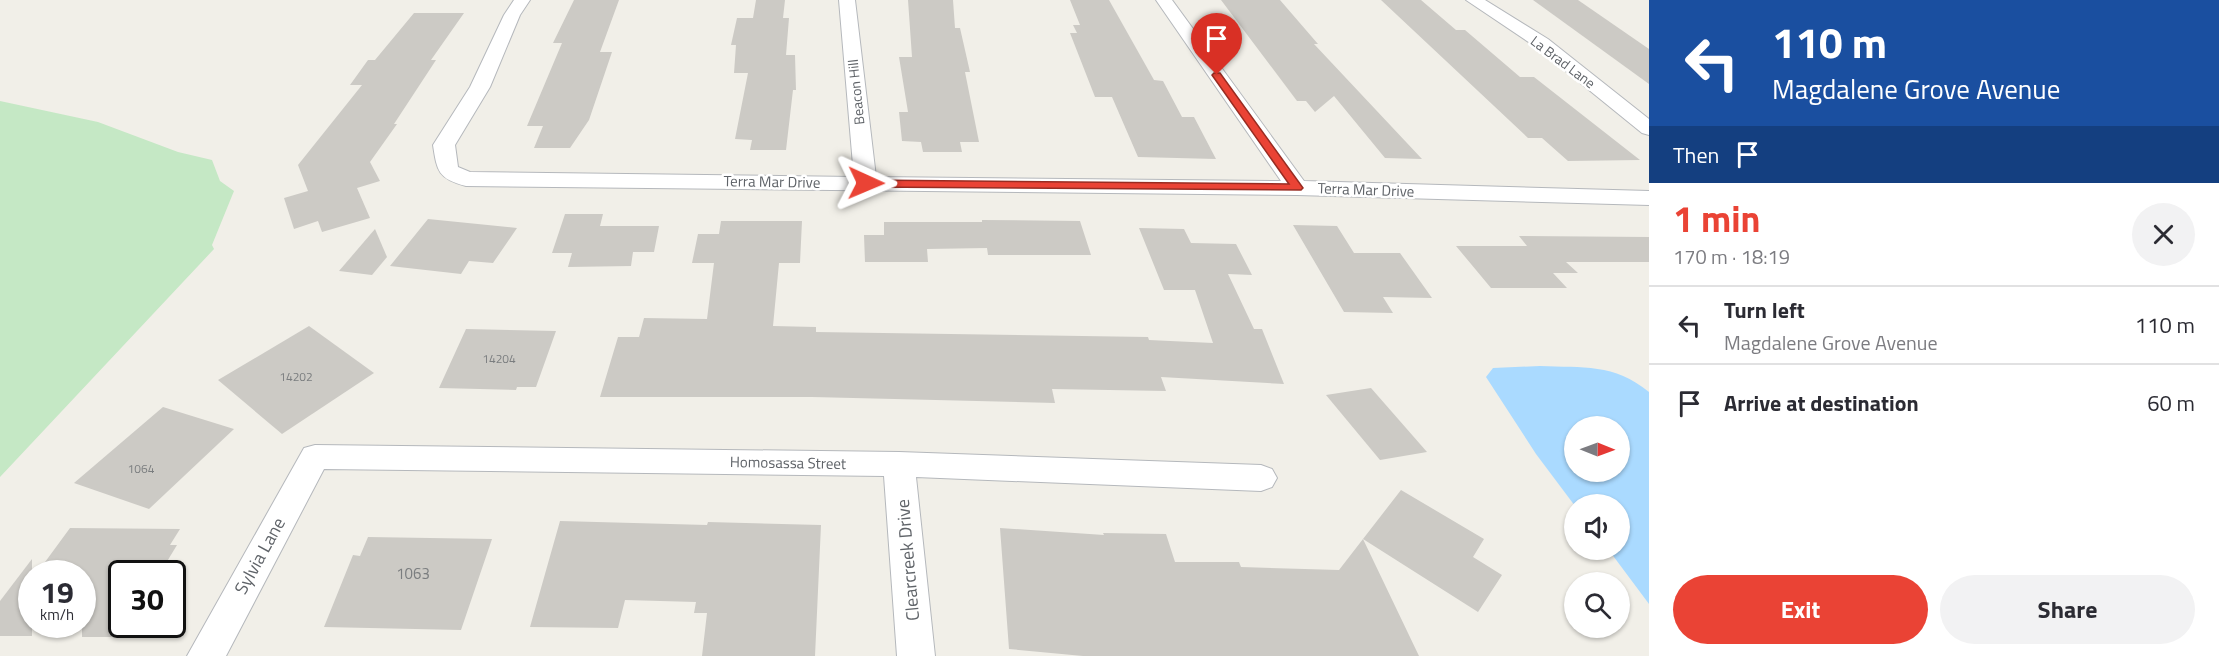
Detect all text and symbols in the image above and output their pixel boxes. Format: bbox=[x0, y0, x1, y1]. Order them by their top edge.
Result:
text: 110 m bbox=[1772, 10, 1887, 74]
pin bbox=[1191, 13, 1242, 75]
icon: arrive bbox=[1200, 22, 1233, 55]
icon: left bbox=[1673, 24, 1751, 102]
street label: La Brad Lane bbox=[1527, 30, 1600, 93]
street label: Beacon Hill bbox=[842, 58, 869, 126]
text: Magdalene Grove Avenue bbox=[1772, 68, 2060, 109]
text: Then bbox=[1673, 138, 1719, 172]
icon: arrive bbox=[1731, 138, 1764, 171]
position arrow bbox=[834, 151, 898, 215]
street label: Terra Mar Drive bbox=[723, 169, 821, 194]
street label: Terra Mar Drive bbox=[1317, 176, 1415, 203]
text: 1 min bbox=[1673, 191, 1760, 246]
button: close bbox=[2132, 203, 2195, 266]
text: 170 m · 18:19 bbox=[1673, 241, 1790, 272]
text: Turn left bbox=[1724, 293, 1805, 327]
text: 110 m bbox=[2135, 308, 2195, 342]
icon: left bbox=[1673, 309, 1706, 342]
text: Magdalene Grove Avenue bbox=[1724, 327, 1938, 358]
house number: 14204 bbox=[482, 349, 516, 368]
house number: 14202 bbox=[279, 367, 313, 386]
text: Arrive at destination bbox=[1724, 386, 1919, 420]
text: 60 m bbox=[2147, 386, 2195, 420]
icon: arrive bbox=[1673, 387, 1706, 420]
north arrow bbox=[1564, 416, 1630, 482]
map controls bbox=[1564, 416, 1630, 638]
street label: Homosassa Street bbox=[730, 450, 847, 475]
house number: 1064 bbox=[128, 459, 155, 478]
button: sound bbox=[1564, 494, 1630, 560]
street label: Clearcreek Drive bbox=[889, 498, 926, 622]
street label: Sylvia Lane bbox=[227, 512, 292, 599]
speed limit sign: 30 bbox=[108, 560, 186, 638]
house number: 1063 bbox=[396, 562, 430, 585]
text: 19 bbox=[40, 569, 74, 615]
button: search bbox=[1564, 572, 1630, 638]
button: Exit bbox=[1673, 575, 1928, 644]
button: Share bbox=[1940, 575, 2195, 644]
text: km/h bbox=[40, 603, 74, 626]

